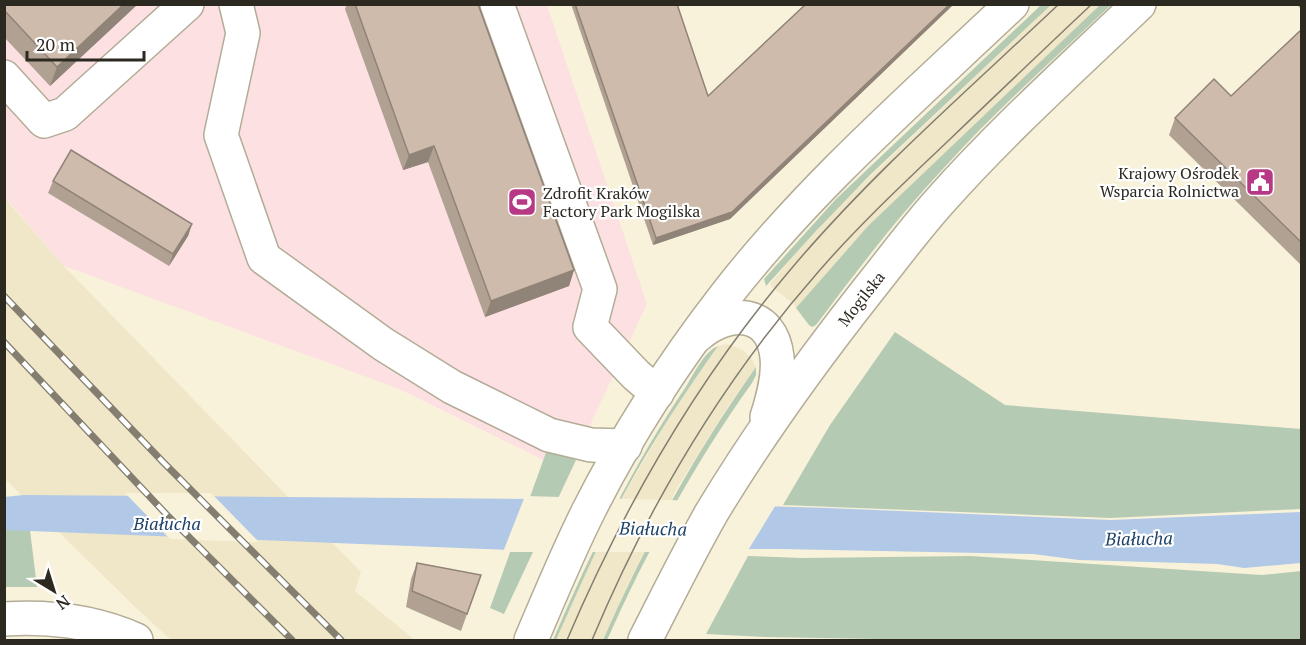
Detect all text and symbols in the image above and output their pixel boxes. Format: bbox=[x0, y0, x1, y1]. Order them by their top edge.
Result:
scale bar bbox=[27, 24, 144, 62]
text: 20 m bbox=[36, 32, 76, 56]
place label: Krajowy Ośrodek Wsparcia Rolnictwa bbox=[1100, 162, 1240, 202]
public building icon: Krajowy Ośrodek Wsparcia Rolnictwa bbox=[1244, 166, 1276, 198]
place label: Zdrofit Kraków Factory Park Mogilska bbox=[543, 182, 700, 222]
sports icon: Zdrofit Kraków Factory Park Mogilska bbox=[506, 186, 538, 218]
street label: Mogilska bbox=[833, 267, 890, 331]
water label: Białucha bbox=[132, 511, 201, 535]
water label: Białucha bbox=[618, 515, 687, 541]
water label: Białucha bbox=[1104, 525, 1173, 551]
north arrow bbox=[24, 561, 84, 621]
text: N bbox=[52, 590, 75, 615]

